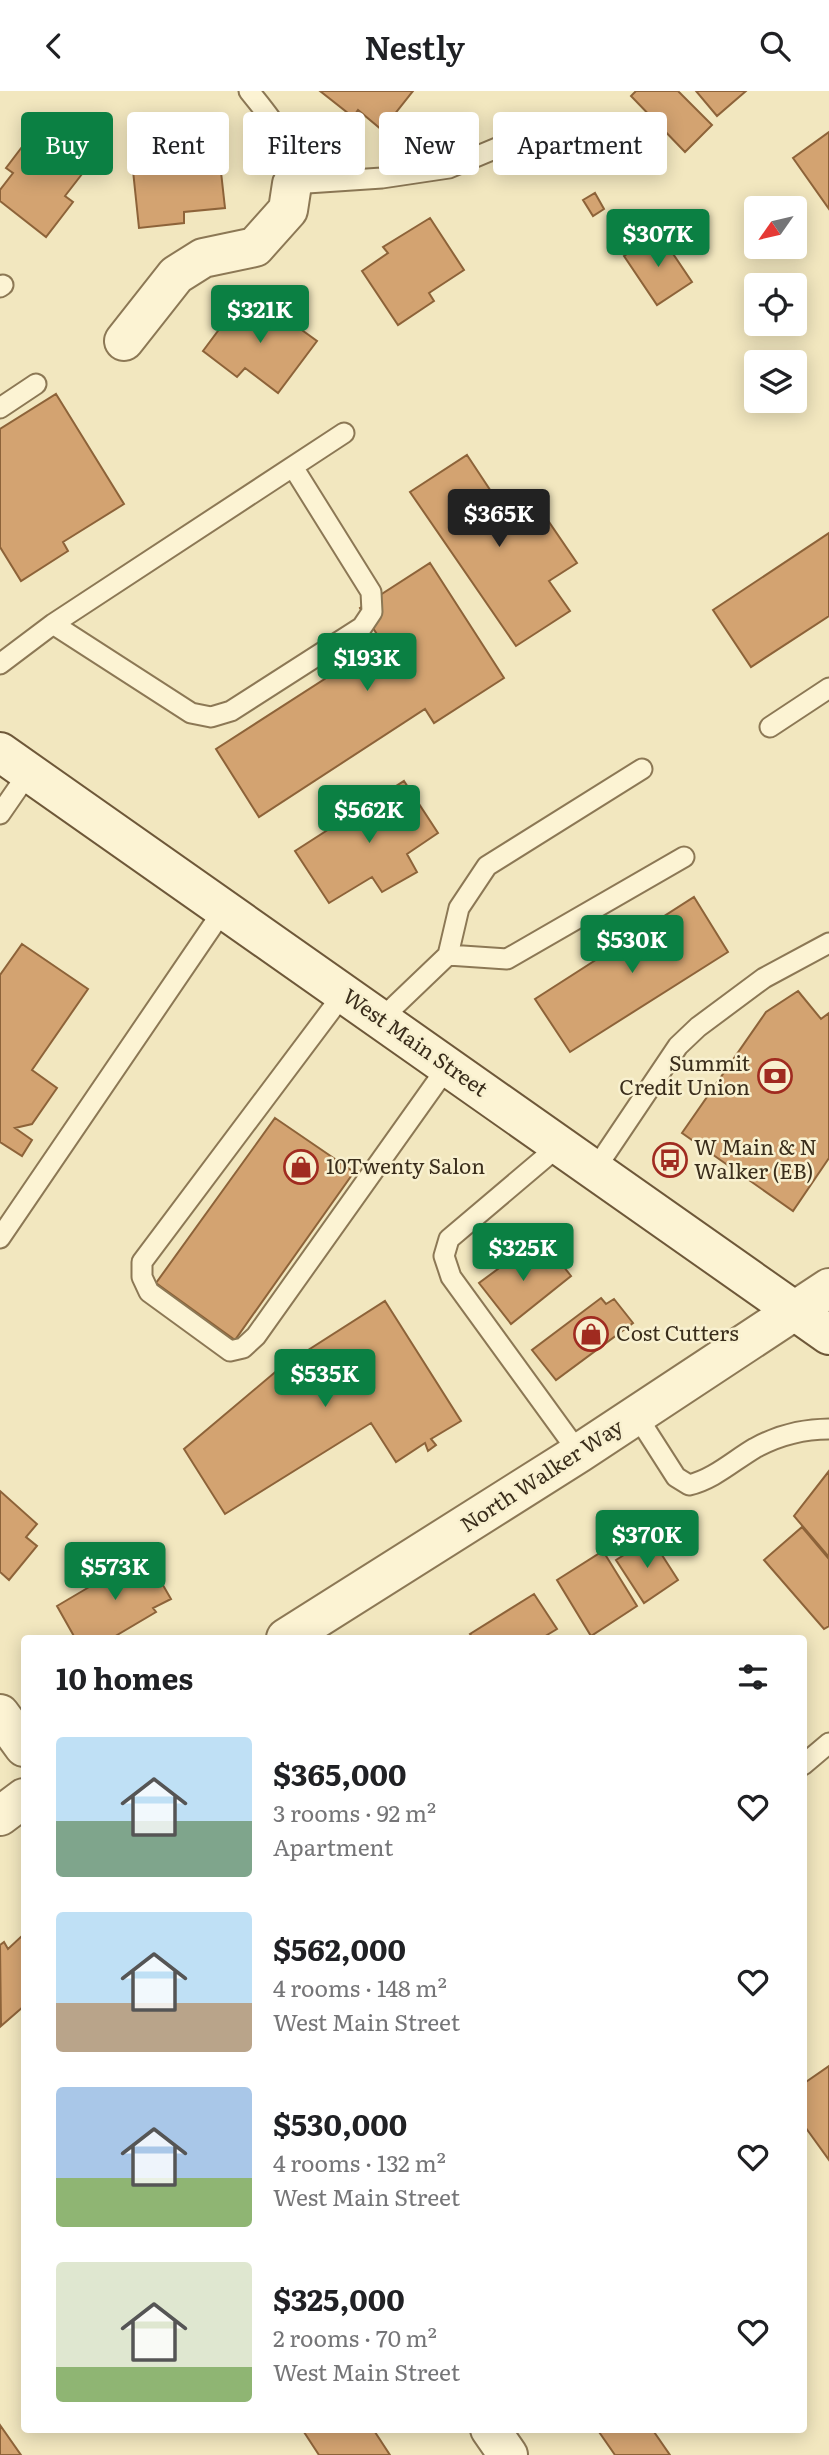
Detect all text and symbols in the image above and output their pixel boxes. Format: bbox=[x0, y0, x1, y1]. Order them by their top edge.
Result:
text: Nestly bbox=[364, 22, 465, 70]
icon: back bbox=[35, 27, 73, 65]
icon: search bbox=[756, 27, 794, 65]
chip: Buy bbox=[21, 112, 113, 175]
chip: Rent bbox=[127, 112, 229, 175]
chip: Filters bbox=[243, 112, 365, 175]
chip: New bbox=[379, 112, 479, 175]
chip: Apartment bbox=[493, 112, 667, 175]
north arrow bbox=[744, 196, 807, 259]
map controls bbox=[744, 196, 807, 413]
pin: $307K bbox=[609, 209, 707, 269]
text: $307K bbox=[622, 215, 694, 249]
button: locate bbox=[744, 273, 807, 336]
pin: $321K bbox=[211, 285, 309, 345]
text: $321K bbox=[227, 291, 293, 325]
button: layers bbox=[744, 350, 807, 413]
pin: $365K bbox=[450, 489, 548, 549]
text: $365K bbox=[464, 495, 534, 529]
pin: $193K bbox=[318, 633, 416, 693]
text: $193K bbox=[333, 639, 401, 673]
pin: $562K bbox=[320, 785, 418, 845]
text: $562K bbox=[334, 791, 404, 825]
pin: $530K bbox=[583, 915, 681, 975]
text: $530K bbox=[596, 921, 668, 955]
street label: West Main Street bbox=[338, 979, 496, 1103]
place label: Summit Credit Union bbox=[619, 1046, 751, 1101]
bank icon: Summit Credit Union bbox=[756, 1057, 794, 1095]
place label: W Main & N Walker (EB) bbox=[694, 1130, 817, 1185]
bus stop icon: W Main & N Walker (EB) bbox=[651, 1141, 689, 1179]
shop icon: 10Twenty Salon bbox=[282, 1148, 320, 1186]
place label: 10Twenty Salon bbox=[326, 1149, 485, 1180]
pin: $325K bbox=[474, 1223, 572, 1283]
text: $325K bbox=[489, 1229, 557, 1263]
shop icon: Cost Cutters bbox=[572, 1315, 610, 1353]
place label: Cost Cutters bbox=[616, 1316, 739, 1347]
pin: $535K bbox=[276, 1349, 374, 1409]
text: $535K bbox=[290, 1355, 360, 1389]
street label: North Walker Way bbox=[453, 1409, 629, 1538]
pin: $370K bbox=[598, 1511, 696, 1570]
text: $370K bbox=[612, 1516, 682, 1550]
pin: $573K bbox=[66, 1543, 164, 1602]
text: $573K bbox=[81, 1548, 149, 1582]
text: 10 homes bbox=[56, 1655, 193, 1699]
icon: filters bbox=[734, 1658, 772, 1696]
text: $365,000 bbox=[273, 1751, 407, 1795]
icon: home bbox=[112, 1765, 196, 1849]
icon: heart bbox=[734, 1788, 772, 1826]
text: 3 rooms · 92 m² bbox=[273, 1795, 436, 1829]
text: Apartment bbox=[273, 1829, 393, 1863]
text: $562,000 bbox=[273, 1926, 406, 1970]
icon: home bbox=[112, 1940, 196, 2024]
icon: heart bbox=[734, 1963, 772, 2001]
text: 4 rooms · 148 m² bbox=[273, 1970, 447, 2004]
text: West Main Street bbox=[273, 2004, 460, 2038]
text: $530,000 bbox=[273, 2101, 407, 2145]
icon: home bbox=[112, 2115, 196, 2199]
icon: heart bbox=[734, 2138, 772, 2176]
text: 4 rooms · 132 m² bbox=[273, 2145, 446, 2179]
text: West Main Street bbox=[273, 2179, 460, 2213]
text: $325,000 bbox=[273, 2276, 405, 2320]
icon: home bbox=[112, 2290, 196, 2374]
icon: heart bbox=[734, 2313, 772, 2351]
text: 2 rooms · 70 m² bbox=[273, 2320, 437, 2354]
text: West Main Street bbox=[273, 2354, 460, 2388]

